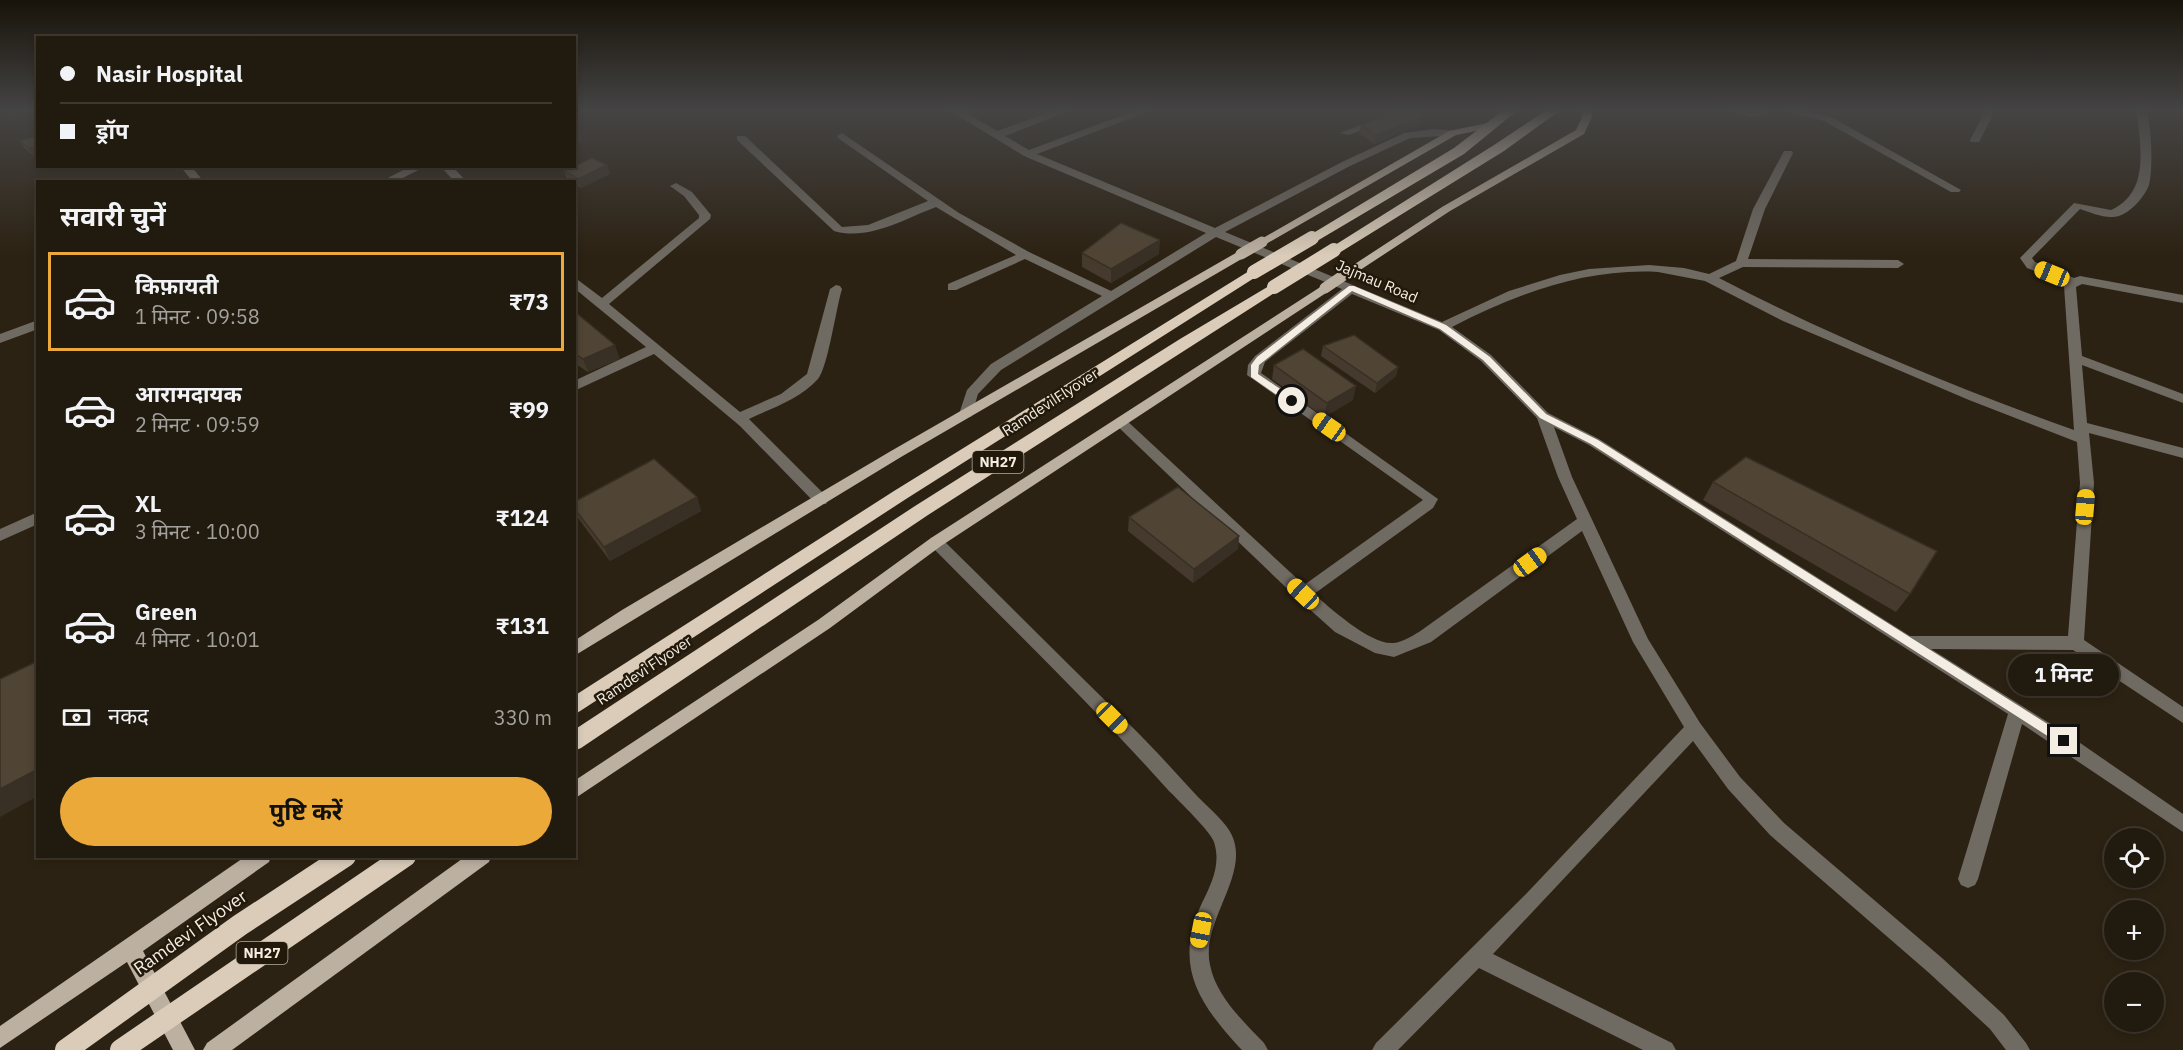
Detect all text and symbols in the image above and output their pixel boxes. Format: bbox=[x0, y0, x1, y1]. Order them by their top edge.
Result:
text: Nasir Hospital bbox=[96, 59, 243, 88]
text: ड्रॉप bbox=[96, 116, 129, 145]
text: सवारी चुनें bbox=[60, 198, 166, 233]
street label: Jajmau Road bbox=[1333, 255, 1421, 307]
car bbox=[2032, 259, 2072, 289]
text: किफ़ायती bbox=[135, 271, 219, 300]
icon: car bbox=[63, 275, 117, 329]
text: ₹73 bbox=[509, 287, 549, 316]
text: 1 मिनट · 09:58 bbox=[135, 303, 260, 330]
street label: Ramdevi Flyover bbox=[998, 364, 1102, 440]
text: आरामदायक bbox=[135, 379, 242, 408]
icon: car bbox=[63, 383, 117, 437]
route start bbox=[1278, 387, 1305, 414]
text: ₹99 bbox=[509, 395, 549, 424]
car bbox=[1309, 409, 1349, 445]
text: 2 मिनट · 09:59 bbox=[135, 411, 260, 438]
road number: NH27 bbox=[972, 451, 1024, 473]
car bbox=[2074, 488, 2096, 526]
text: XL bbox=[135, 489, 161, 518]
icon: car bbox=[63, 491, 117, 545]
text: ₹124 bbox=[496, 503, 549, 532]
text: 3 मिनट · 10:00 bbox=[135, 518, 260, 545]
car bbox=[1510, 544, 1550, 580]
car bbox=[1284, 575, 1322, 613]
text: Green bbox=[135, 597, 197, 626]
icon: car bbox=[63, 599, 117, 653]
text: ₹131 bbox=[496, 611, 549, 640]
text: 4 मिनट · 10:01 bbox=[135, 626, 260, 653]
street label: Ramdevi Flyover bbox=[593, 631, 696, 709]
callout: 1 मिनट bbox=[2008, 654, 2120, 696]
text: 1 मिनट bbox=[2034, 661, 2093, 688]
car bbox=[1093, 699, 1131, 737]
icon: cash bbox=[60, 701, 93, 734]
text: नकद bbox=[108, 701, 149, 730]
text: 330 m bbox=[494, 704, 552, 731]
route end bbox=[2050, 727, 2077, 754]
button: पुष्टि करें bbox=[60, 777, 552, 846]
map controls bbox=[2104, 828, 2164, 1032]
button: locate bbox=[2104, 828, 2164, 888]
street label: Ramdevi Flyover bbox=[129, 884, 251, 980]
button: + bbox=[2104, 900, 2164, 960]
car bbox=[1189, 911, 1213, 949]
road number: NH27 bbox=[236, 942, 288, 964]
button: − bbox=[2104, 972, 2164, 1032]

